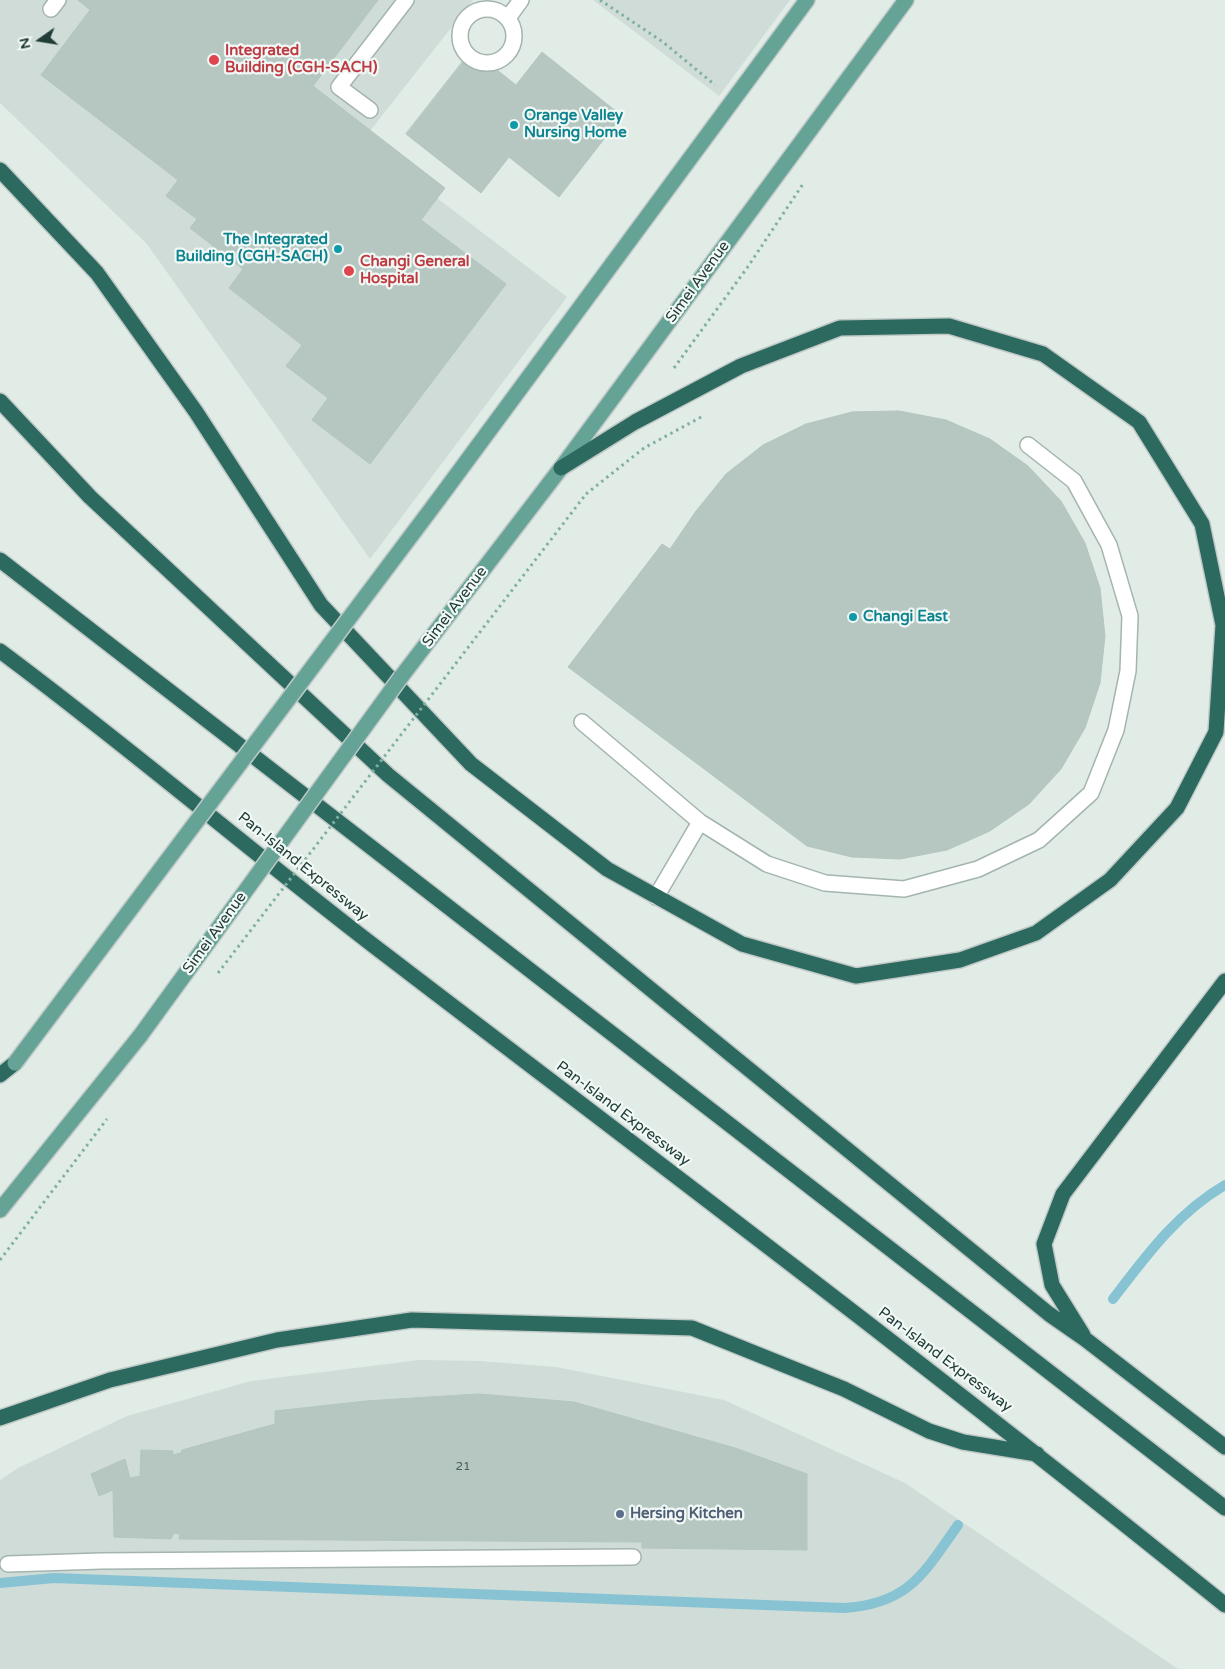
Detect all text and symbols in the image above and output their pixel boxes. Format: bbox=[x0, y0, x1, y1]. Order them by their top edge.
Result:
north arrow bbox=[15, 15, 65, 65]
text: N bbox=[15, 36, 34, 51]
place label: Integrated Building (CGH-SACH) bbox=[225, 42, 378, 77]
marker: Integrated Building (CGH-SACH) bbox=[207, 53, 221, 67]
place label: Orange Valley Nursing Home bbox=[524, 107, 627, 142]
marker: Orange Valley Nursing Home bbox=[508, 119, 520, 131]
place label: The Integrated Building (CGH-SACH) bbox=[175, 231, 328, 266]
street label: Simei Avenue bbox=[662, 238, 734, 326]
marker: The Integrated Building (CGH-SACH) bbox=[332, 243, 344, 255]
place label: Changi General Hospital bbox=[360, 253, 470, 288]
marker: Changi General Hospital bbox=[342, 264, 356, 278]
street label: Simei Avenue bbox=[419, 563, 491, 651]
place label: Changi East bbox=[863, 608, 948, 626]
marker: Changi East bbox=[847, 611, 859, 623]
street label: Pan-Island Expressway bbox=[234, 809, 372, 925]
street label: Simei Avenue bbox=[179, 889, 251, 977]
street label: Pan-Island Expressway bbox=[552, 1058, 694, 1170]
street label: Pan-Island Expressway bbox=[874, 1304, 1016, 1416]
house number: 21 bbox=[455, 1460, 471, 1474]
place label: Hersing Kitchen bbox=[630, 1505, 743, 1523]
marker: Hersing Kitchen bbox=[614, 1508, 626, 1520]

